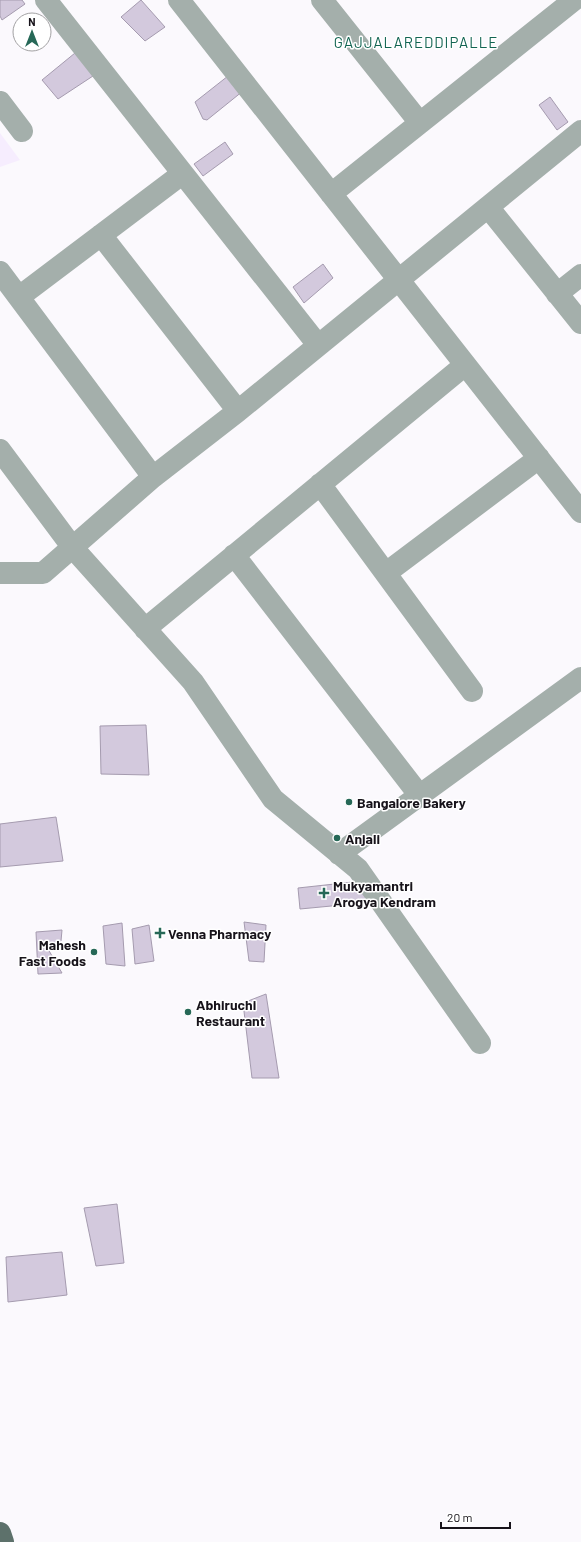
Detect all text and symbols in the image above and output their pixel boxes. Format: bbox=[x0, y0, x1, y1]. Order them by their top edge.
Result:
north arrow bbox=[12, 12, 52, 52]
text: N bbox=[28, 15, 36, 28]
district label: GAJJALAREDDIPALLE bbox=[334, 33, 498, 51]
place label: Bangalore Bakery bbox=[357, 794, 466, 811]
marker: Bangalore Bakery bbox=[344, 797, 354, 807]
place label: Anjali bbox=[345, 830, 380, 847]
marker: Anjali bbox=[332, 833, 342, 843]
place label: Mukyamantri Arogya Kendram bbox=[333, 877, 436, 910]
marker: Mukyamantri Arogya Kendram bbox=[318, 887, 330, 899]
place label: Venna Pharmacy bbox=[168, 925, 271, 942]
marker: Venna Pharmacy bbox=[155, 928, 165, 938]
place label: Mahesh Fast Foods bbox=[19, 936, 86, 969]
marker: Mahesh Fast Foods bbox=[89, 947, 99, 957]
place label: Abhiruchi Restaurant bbox=[196, 996, 265, 1029]
marker: Abhiruchi Restaurant bbox=[183, 1007, 193, 1017]
scale bar bbox=[441, 1504, 510, 1530]
text: 20 m bbox=[447, 1510, 473, 1524]

